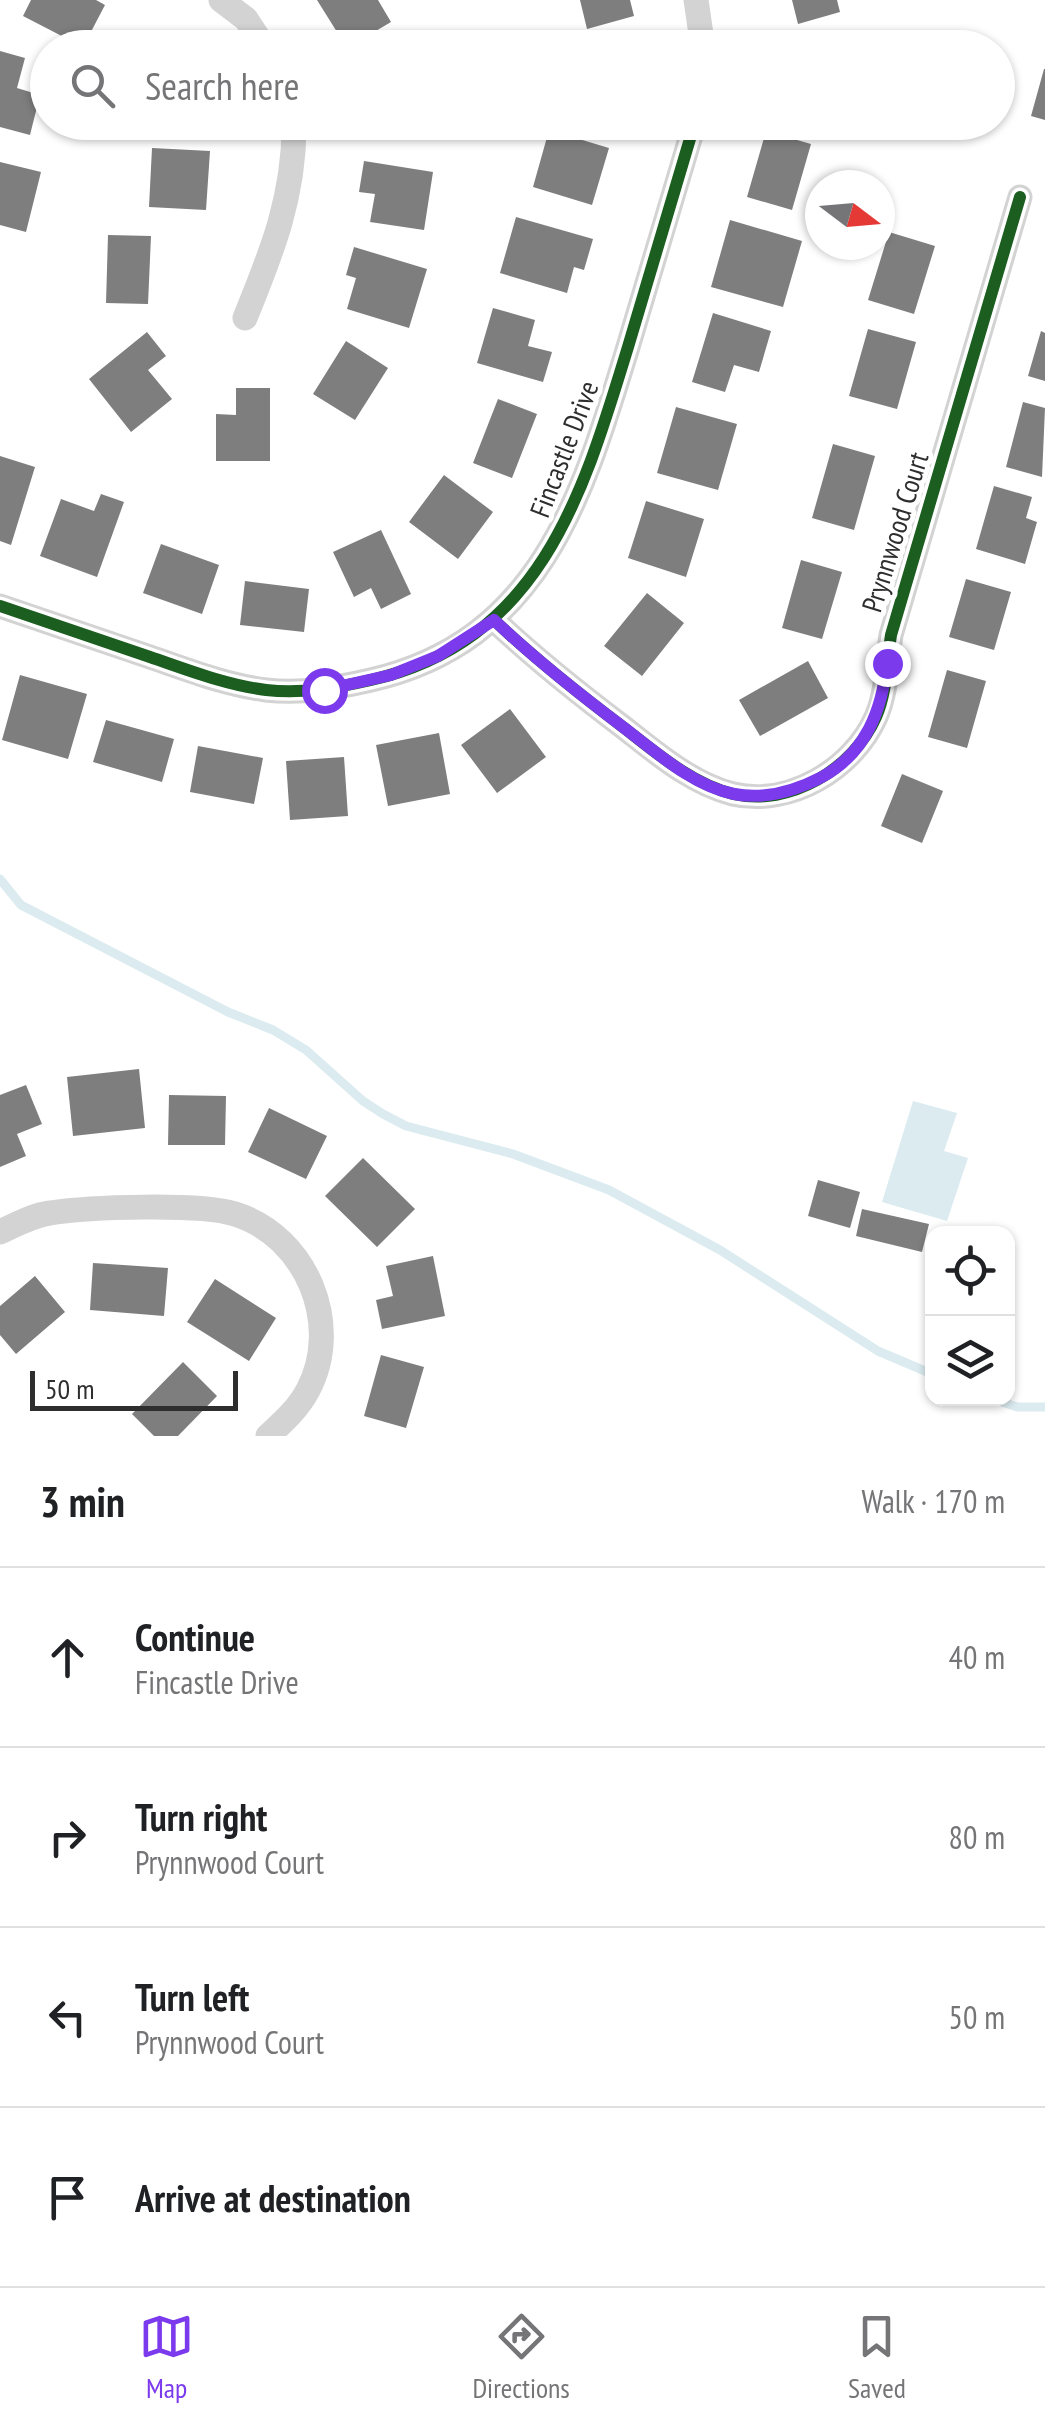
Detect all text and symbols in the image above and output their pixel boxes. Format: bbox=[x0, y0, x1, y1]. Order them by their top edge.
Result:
search box bbox=[30, 30, 1015, 140]
icon: search bbox=[65, 58, 120, 113]
text: Search here bbox=[145, 61, 299, 110]
north arrow bbox=[805, 170, 895, 260]
street label: Fincastle Drive bbox=[521, 375, 606, 522]
street label: Prynnwood Court bbox=[853, 447, 936, 616]
route end bbox=[865, 641, 911, 687]
route start bbox=[302, 668, 348, 714]
map controls bbox=[925, 1226, 1015, 1406]
button: locate bbox=[925, 1226, 1015, 1316]
button: layers bbox=[925, 1316, 1015, 1406]
scale bar bbox=[30, 1366, 238, 1410]
text: 50 m bbox=[45, 1370, 94, 1407]
text: 3 min bbox=[40, 1474, 125, 1529]
text: Walk · 170 m bbox=[861, 1480, 1005, 1522]
text: Continue bbox=[135, 1612, 255, 1661]
icon: ahead bbox=[40, 1630, 95, 1685]
text: 40 m bbox=[949, 1636, 1005, 1678]
text: Fincastle Drive bbox=[135, 1661, 299, 1703]
text: Turn right bbox=[135, 1792, 267, 1841]
icon: right bbox=[40, 1810, 95, 1865]
text: 80 m bbox=[949, 1816, 1005, 1858]
text: Prynnwood Court bbox=[135, 1841, 324, 1883]
text: Turn left bbox=[135, 1972, 249, 2021]
icon: left bbox=[40, 1990, 95, 2045]
text: 50 m bbox=[949, 1996, 1005, 2038]
text: Prynnwood Court bbox=[135, 2021, 324, 2063]
icon: arrive bbox=[40, 2170, 95, 2225]
text: Arrive at destination bbox=[135, 2173, 411, 2222]
tab: Map bbox=[139, 2309, 194, 2406]
tab: Directions bbox=[472, 2309, 570, 2406]
tab: Saved bbox=[848, 2309, 906, 2406]

